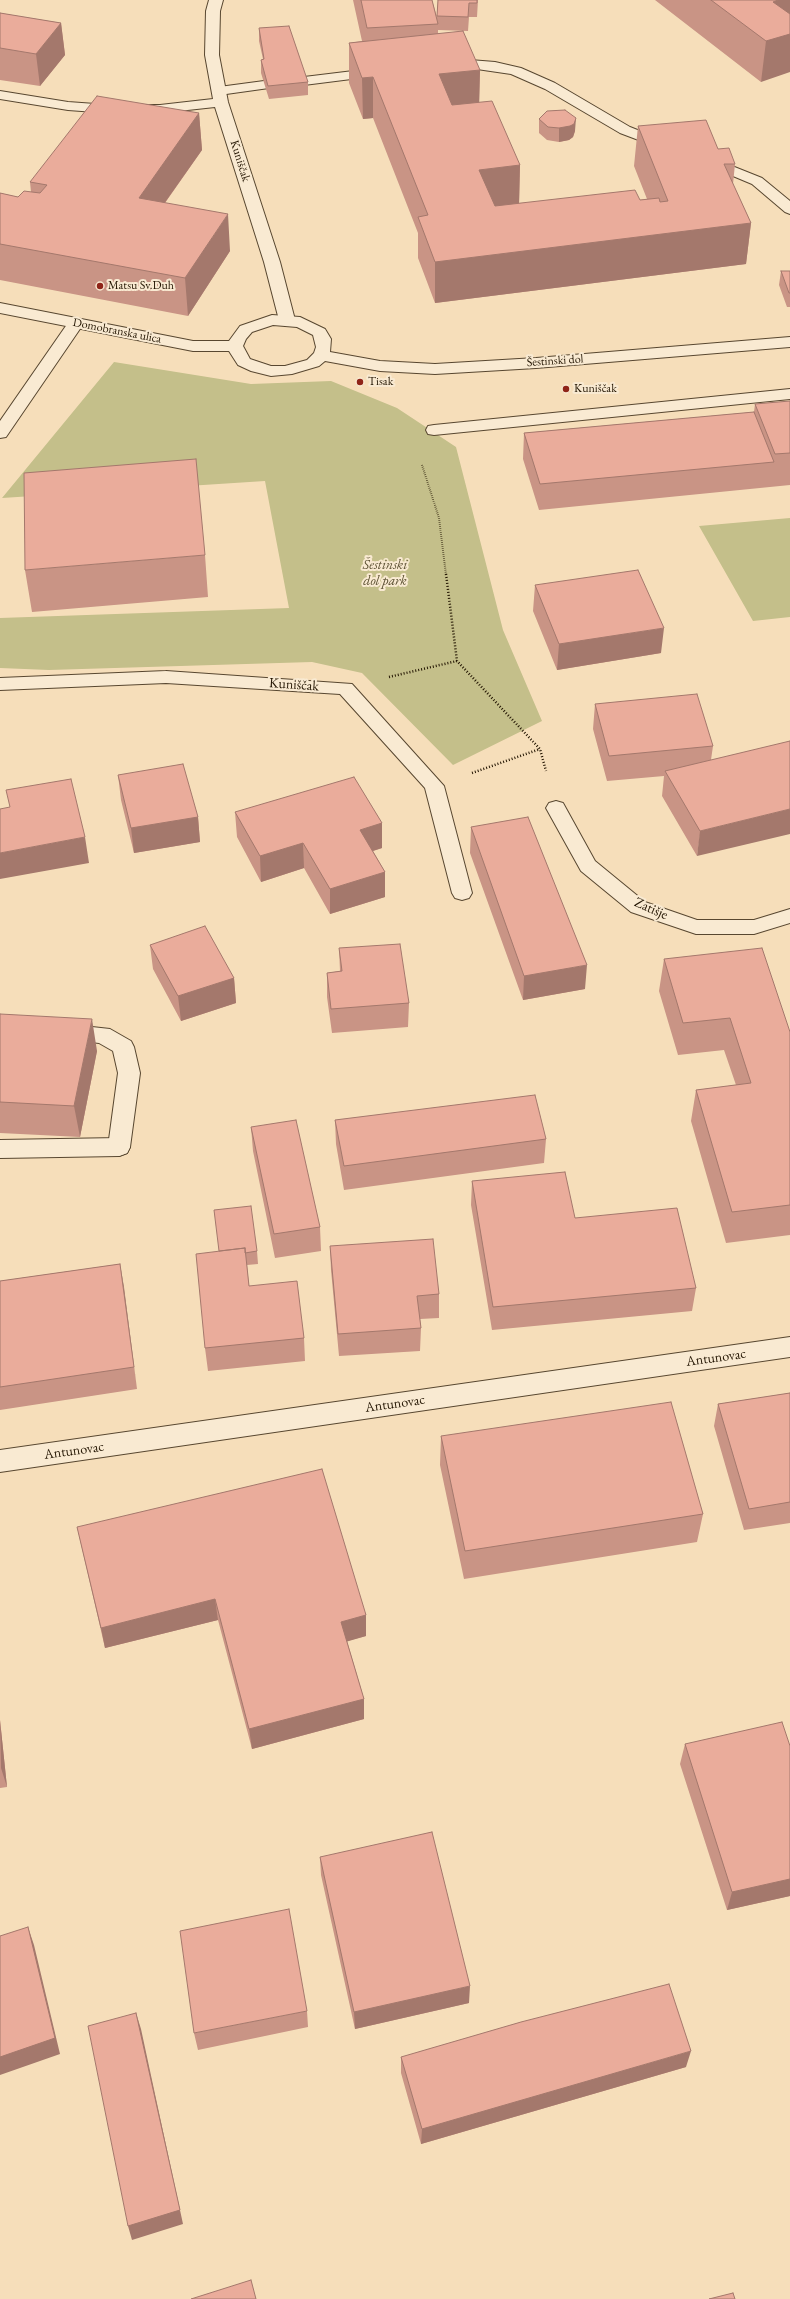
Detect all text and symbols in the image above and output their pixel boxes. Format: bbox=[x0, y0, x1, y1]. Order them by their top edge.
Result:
street label: Kuniščak bbox=[227, 138, 253, 184]
place label: Matsu Sv.Duh bbox=[108, 279, 174, 293]
marker: Matsu Sv.Duh bbox=[95, 281, 105, 291]
street label: Domobranska ulica bbox=[72, 315, 162, 347]
street label: Šestinski dol bbox=[526, 352, 584, 370]
place label: Tisak bbox=[368, 375, 393, 389]
marker: Tisak bbox=[355, 377, 365, 387]
place label: Kuniščak bbox=[574, 382, 617, 396]
marker: Kuniščak bbox=[561, 384, 571, 394]
park label: Šestinski dol park bbox=[363, 557, 407, 590]
street label: Kuniščak bbox=[269, 675, 319, 695]
street label: Zatišje bbox=[632, 894, 670, 924]
street label: Antunovac bbox=[685, 1345, 747, 1371]
street label: Antunovac bbox=[364, 1391, 426, 1417]
street label: Antunovac bbox=[43, 1438, 105, 1464]

